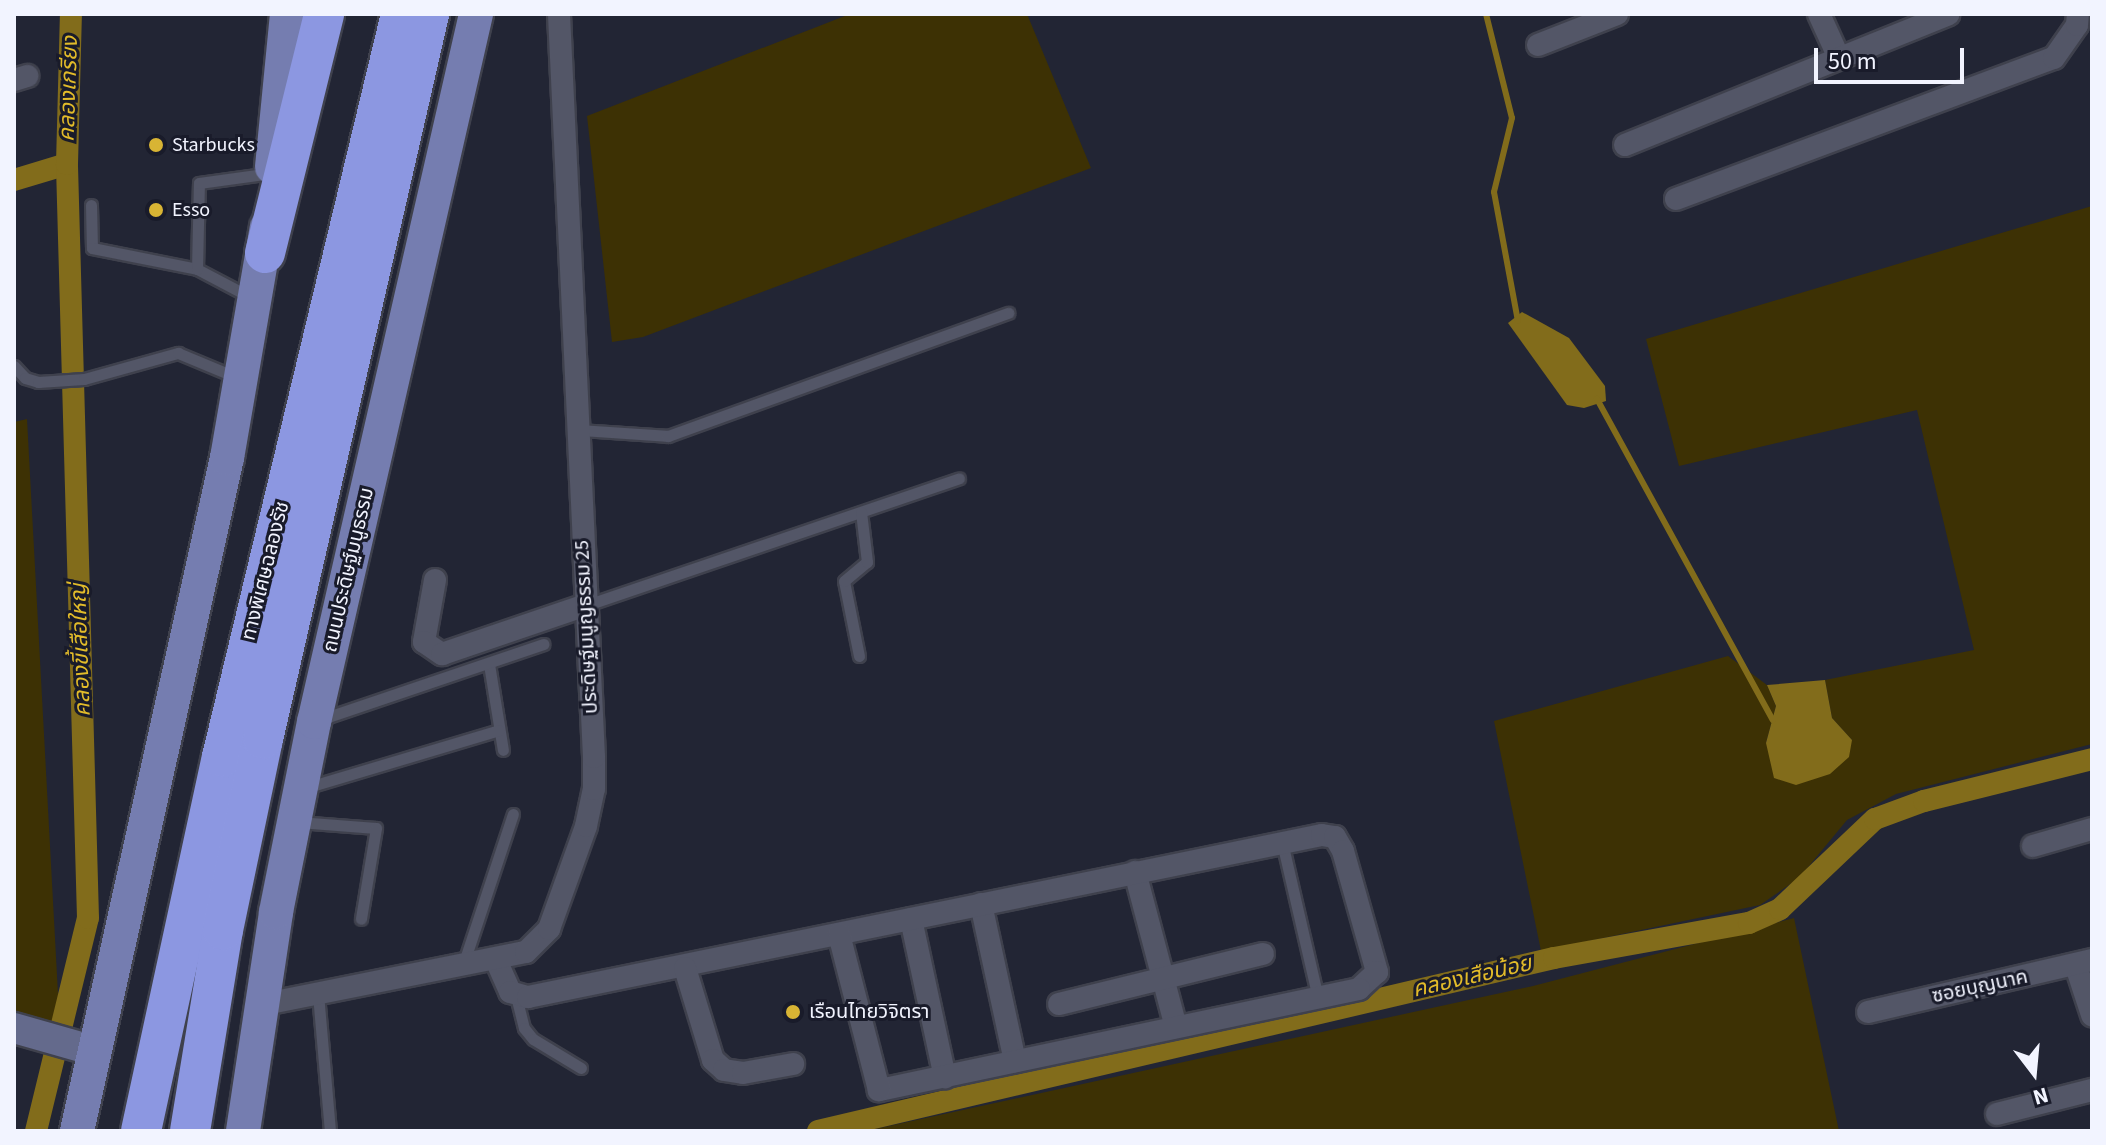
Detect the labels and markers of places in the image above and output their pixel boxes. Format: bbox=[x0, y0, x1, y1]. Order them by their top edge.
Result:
place label: Starbucks bbox=[172, 133, 255, 157]
marker: Starbucks bbox=[147, 136, 165, 154]
place label: Esso bbox=[172, 198, 210, 222]
marker: Esso bbox=[147, 201, 165, 219]
place label: เรือนไทยวิจิตรา bbox=[809, 1000, 929, 1024]
marker: เรือนไทยวิจิตรา bbox=[784, 1003, 802, 1021]

